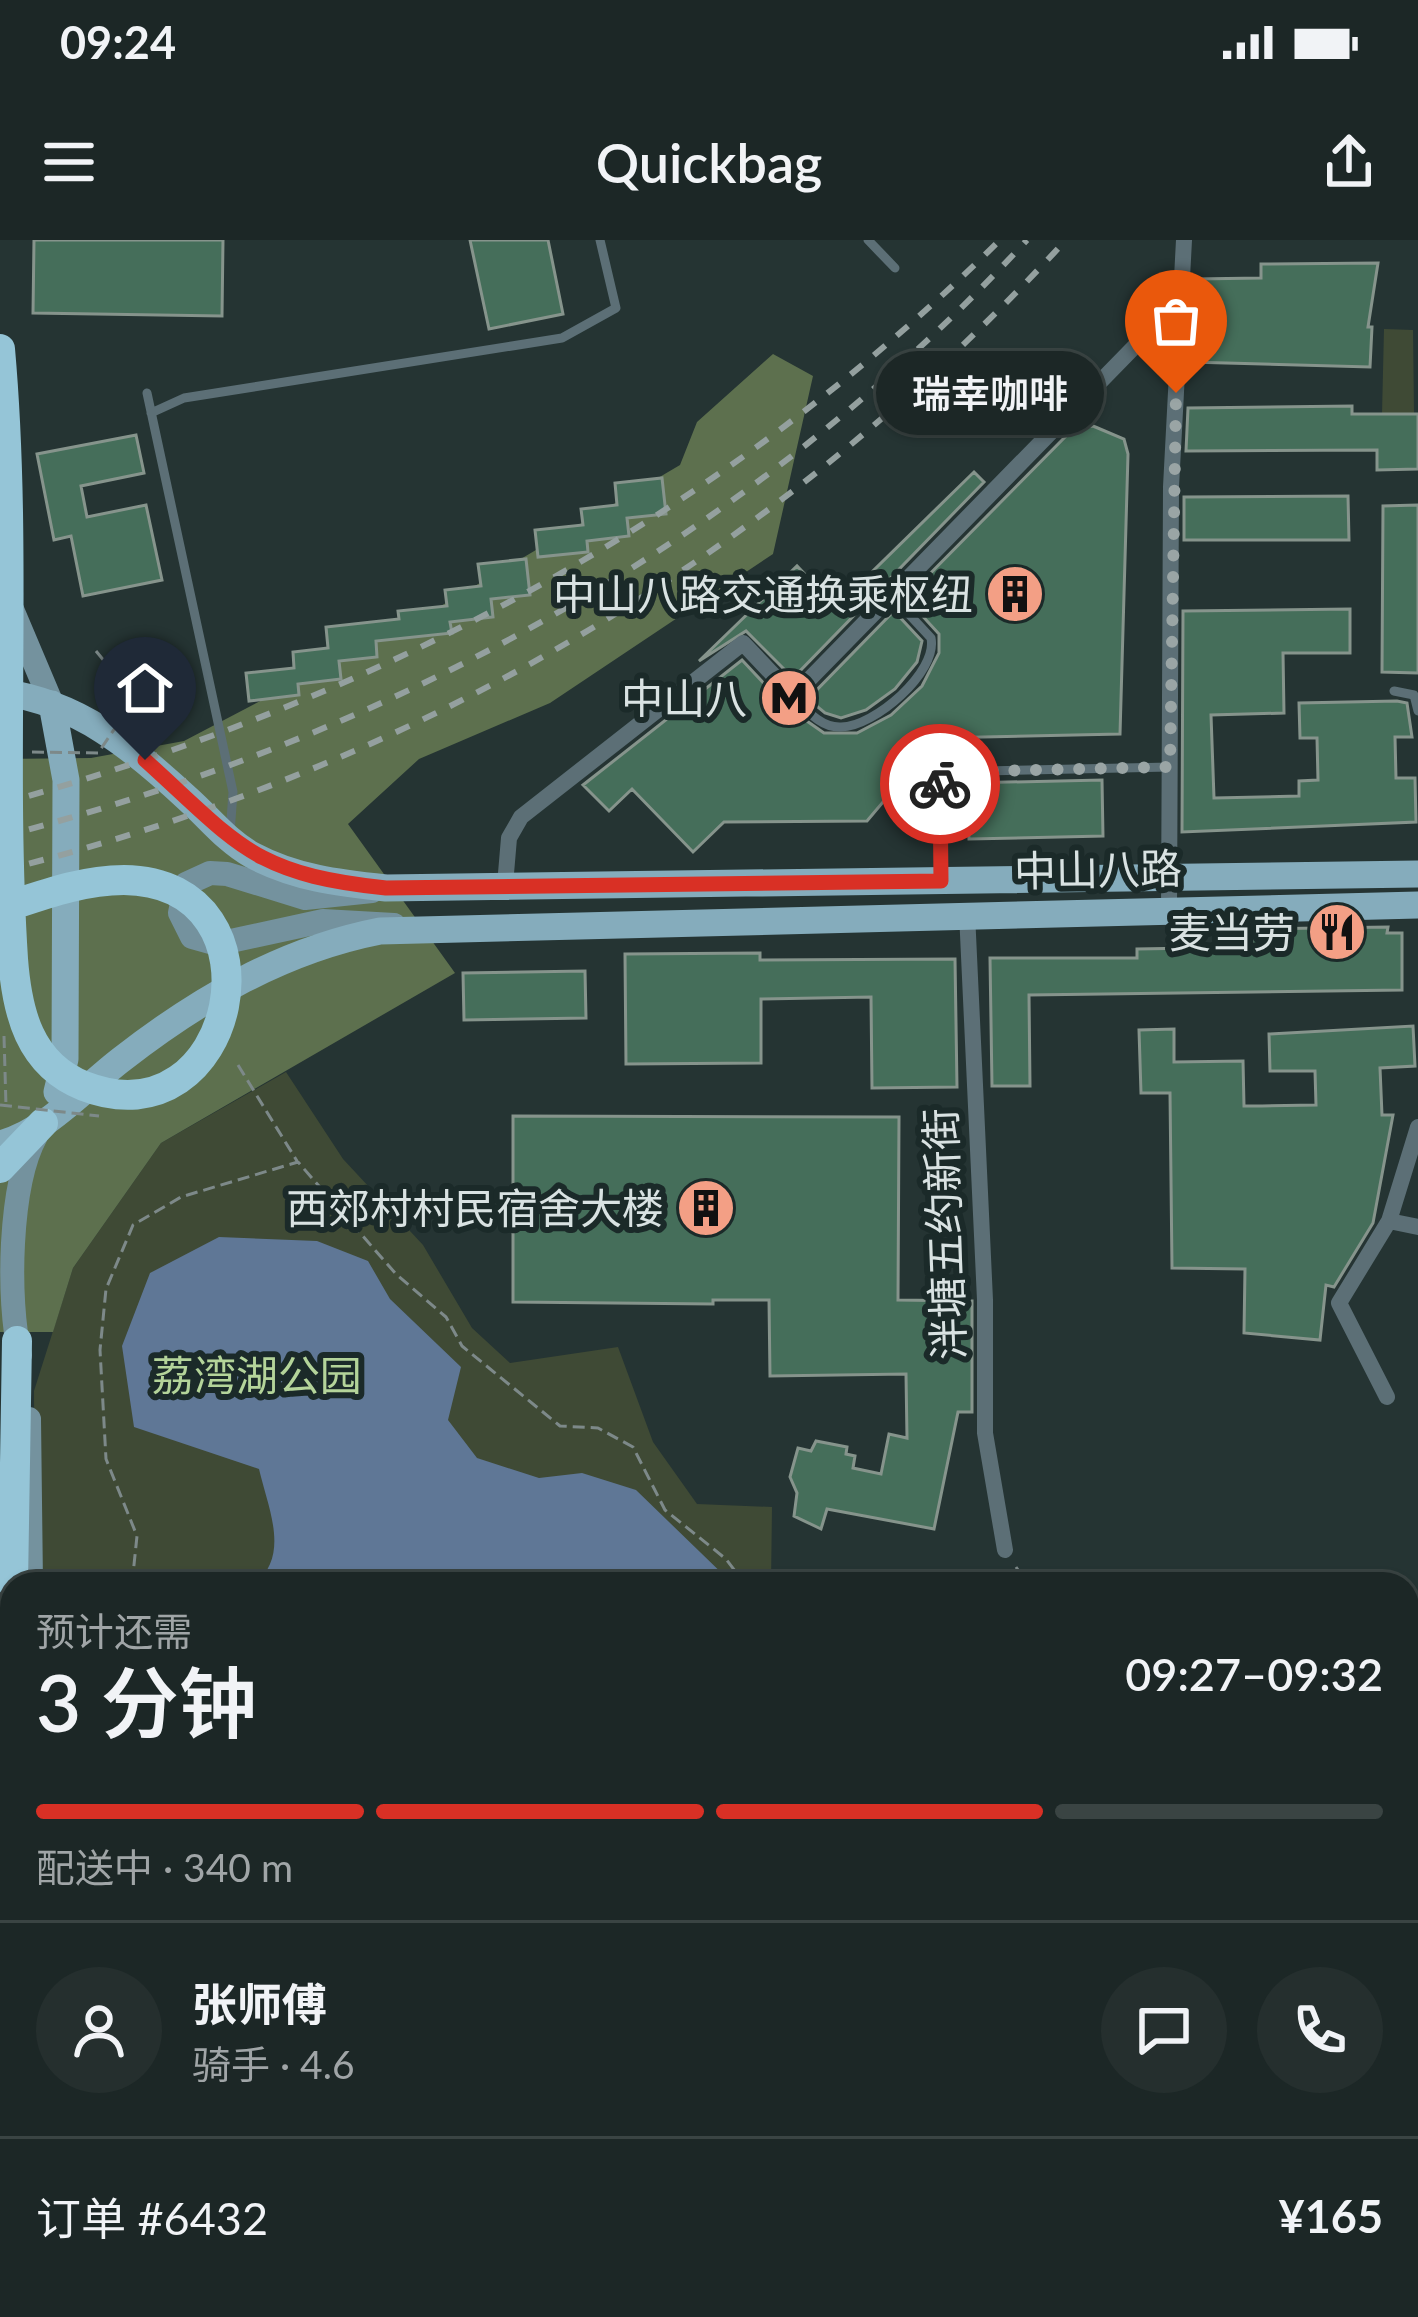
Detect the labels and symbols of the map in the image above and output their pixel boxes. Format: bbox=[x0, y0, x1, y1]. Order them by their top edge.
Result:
pin bbox=[1125, 270, 1227, 393]
callout: 瑞幸咖啡 bbox=[876, 351, 1104, 435]
building icon: 中山八路交通换乘枢纽 bbox=[984, 563, 1046, 625]
place label: 中山八路交通换乘枢纽 bbox=[553, 569, 973, 619]
pin bbox=[94, 637, 196, 760]
metro station icon: 中山八 bbox=[758, 667, 820, 729]
place label: 中山八 bbox=[621, 673, 747, 723]
courier bbox=[880, 724, 1000, 844]
street label: 中山八路 bbox=[1014, 843, 1182, 895]
restaurant icon: 麦当劳 bbox=[1306, 901, 1368, 963]
place label: 麦当劳 bbox=[1169, 907, 1295, 957]
street label: 泮塘五约新街 bbox=[915, 1107, 973, 1361]
building icon: 西郊村村民宿舍大楼 bbox=[675, 1177, 737, 1239]
place label: 西郊村村民宿舍大楼 bbox=[286, 1183, 664, 1233]
park label: 荔湾湖公园 bbox=[152, 1350, 362, 1400]

